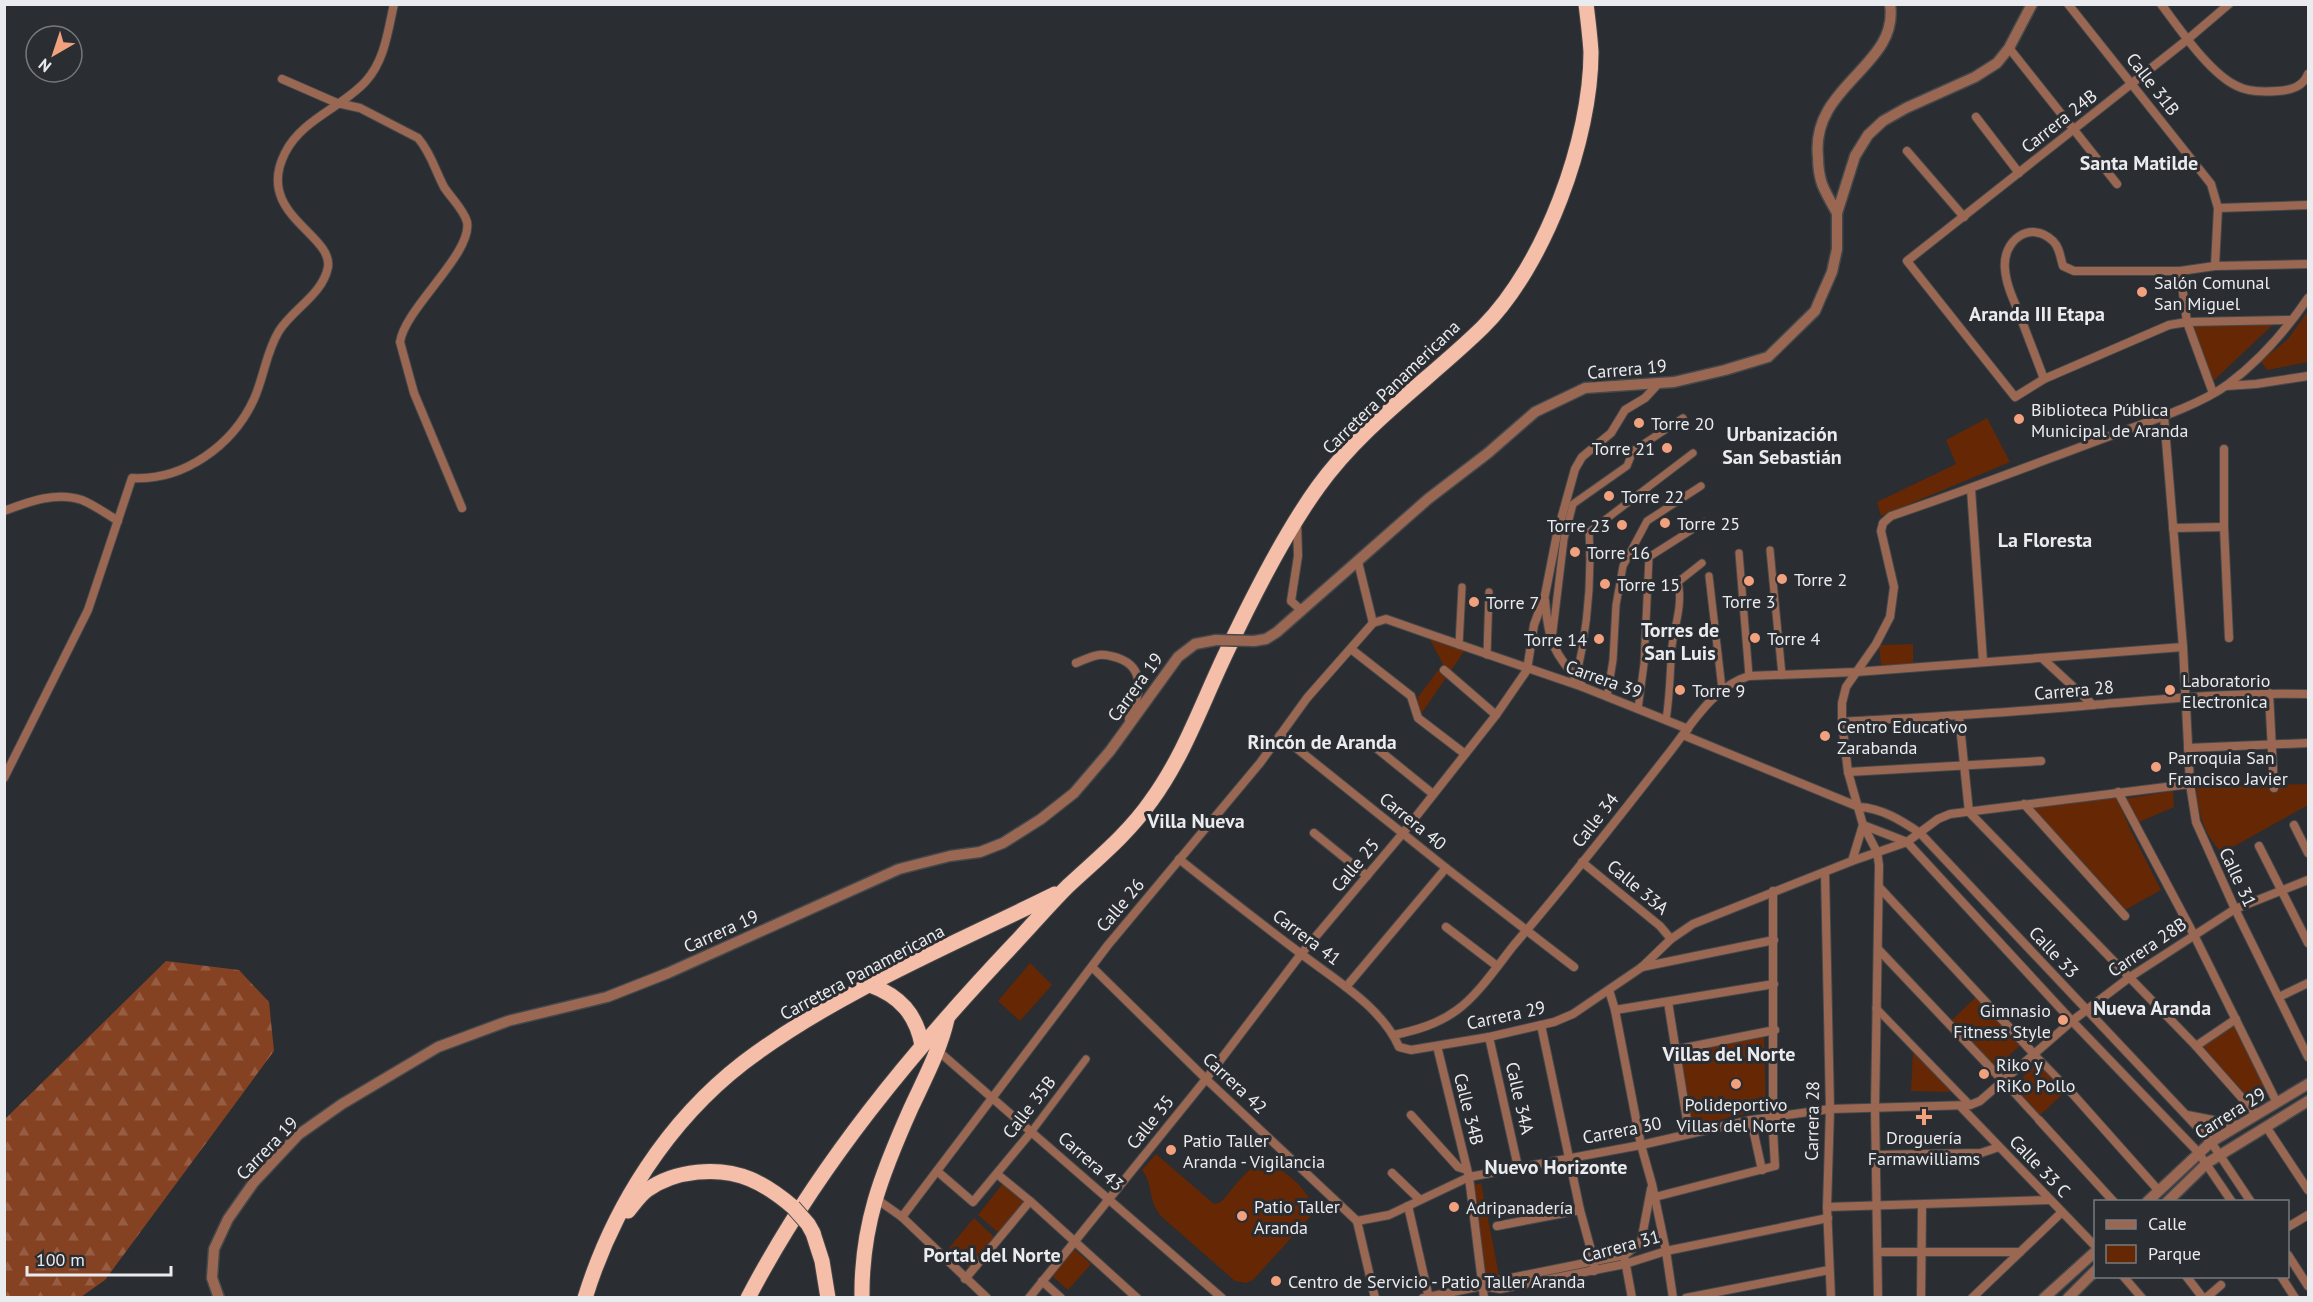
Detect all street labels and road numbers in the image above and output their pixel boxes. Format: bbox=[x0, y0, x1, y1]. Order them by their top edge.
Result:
street label: Calle 31B bbox=[2121, 48, 2185, 120]
street label: Carrera 24B bbox=[2016, 84, 2102, 158]
street label: Carretera Panamericana bbox=[1317, 315, 1465, 459]
street label: Carrera 19 bbox=[1586, 354, 1668, 384]
street label: Carrera 19 bbox=[1102, 648, 1168, 726]
street label: Carrera 39 bbox=[1563, 655, 1645, 703]
street label: Carrera 28 bbox=[2033, 675, 2115, 705]
street label: Carrera 40 bbox=[1375, 787, 1451, 855]
street label: Calle 34 bbox=[1567, 788, 1624, 852]
street label: Calle 25 bbox=[1326, 833, 1384, 897]
street label: Calle 31 bbox=[2214, 844, 2262, 910]
street label: Calle 33A bbox=[1602, 855, 1674, 920]
street label: Calle 26 bbox=[1091, 873, 1149, 937]
street label: Carrera 19 bbox=[680, 904, 762, 958]
street label: Carrera 41 bbox=[1268, 904, 1346, 970]
street label: Carrera 28B bbox=[2103, 912, 2191, 982]
street label: Carretera Panamericana bbox=[776, 919, 948, 1025]
street label: Calle 33 bbox=[2024, 921, 2084, 983]
street label: Carrera 29 bbox=[1465, 995, 1547, 1035]
street label: Carrera 42 bbox=[1198, 1047, 1272, 1119]
street label: Calle 34A bbox=[1501, 1060, 1540, 1137]
street label: Calle 35B bbox=[997, 1071, 1061, 1143]
street label: Calle 34B bbox=[1449, 1071, 1489, 1147]
street label: Carrera 28 bbox=[1800, 1081, 1824, 1161]
street label: Carrera 29 bbox=[2190, 1082, 2270, 1144]
street label: Calle 35 bbox=[1121, 1090, 1179, 1154]
street label: Carrera 19 bbox=[231, 1111, 303, 1185]
street label: Carrera 30 bbox=[1581, 1111, 1664, 1149]
street label: Carrera 43 bbox=[1053, 1126, 1129, 1196]
street label: Calle 33 C bbox=[2005, 1130, 2075, 1202]
street label: Carrera 31 bbox=[1579, 1225, 1663, 1267]

